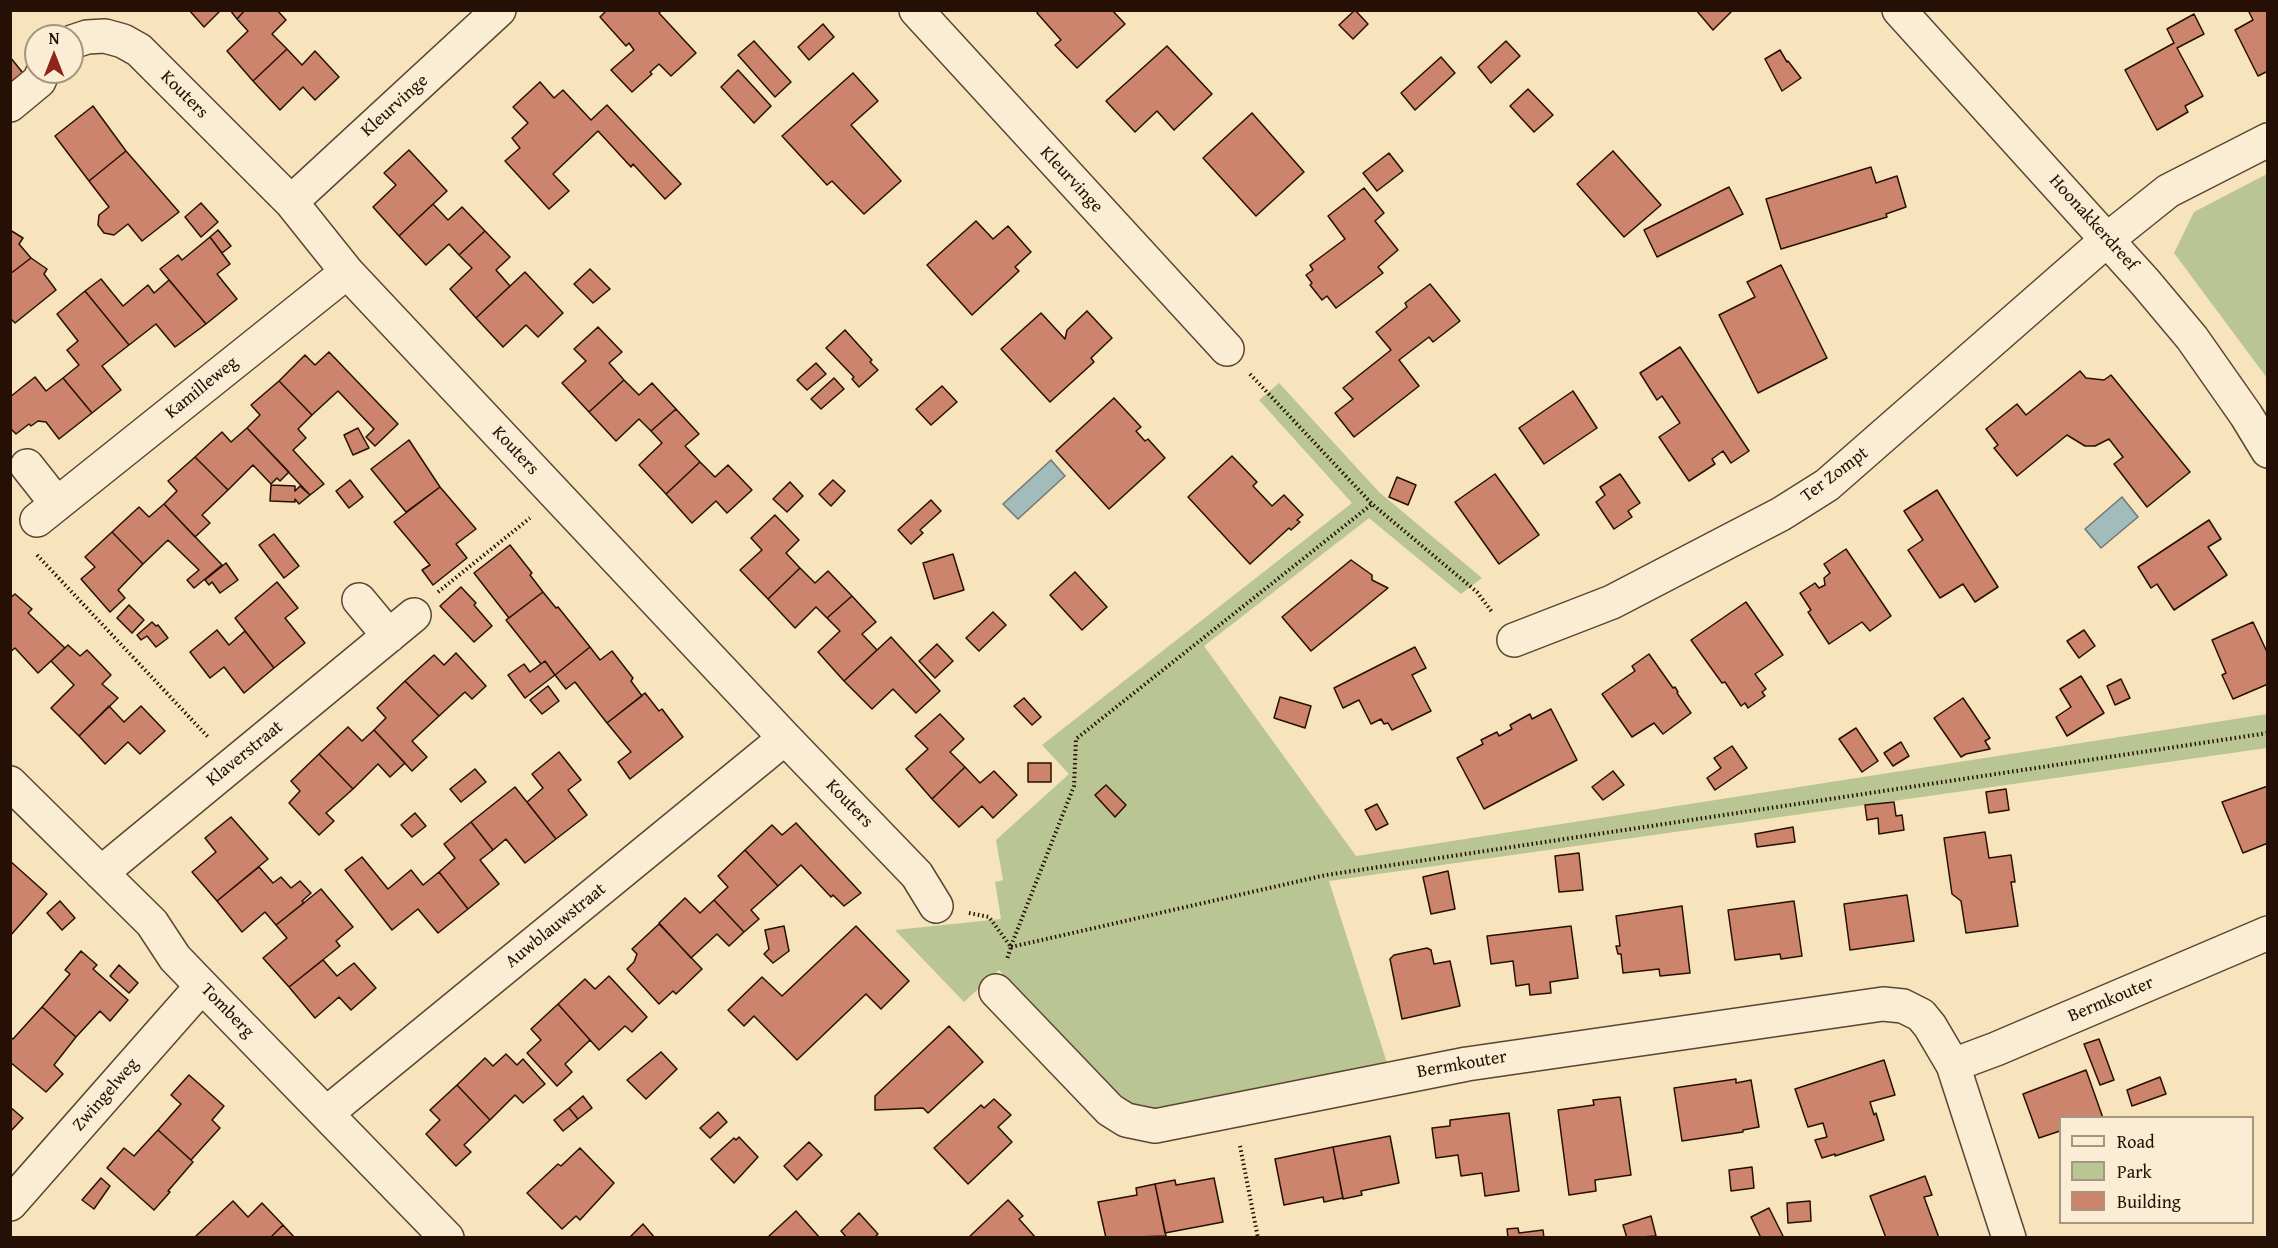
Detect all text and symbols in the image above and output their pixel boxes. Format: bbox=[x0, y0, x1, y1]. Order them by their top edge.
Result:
north arrow bbox=[24, 24, 84, 84]
text: N bbox=[49, 26, 59, 50]
street label: Kouters bbox=[156, 67, 212, 123]
street label: Kleurvinge bbox=[357, 70, 433, 142]
street label: Kleurvinge bbox=[1035, 142, 1107, 218]
street label: Hoonakkerdreef bbox=[2044, 170, 2142, 276]
street label: Kamilleweg bbox=[161, 352, 243, 424]
street label: Kouters bbox=[487, 422, 543, 480]
street label: Ter Zompt bbox=[1797, 443, 1873, 507]
street label: Klaverstraat bbox=[202, 717, 288, 791]
street label: Kouters bbox=[821, 775, 877, 833]
street label: Auwblauwstraat bbox=[501, 879, 611, 973]
street label: Bermkouter bbox=[2065, 972, 2157, 1028]
street label: Tomberg bbox=[196, 979, 258, 1043]
street label: Bermkouter bbox=[1415, 1046, 1509, 1084]
street label: Zwingelweg bbox=[68, 1054, 144, 1136]
legend bbox=[2059, 1116, 2254, 1224]
text: Road bbox=[2117, 1128, 2155, 1155]
text: Park bbox=[2117, 1158, 2152, 1185]
text: Building bbox=[2117, 1188, 2181, 1215]

